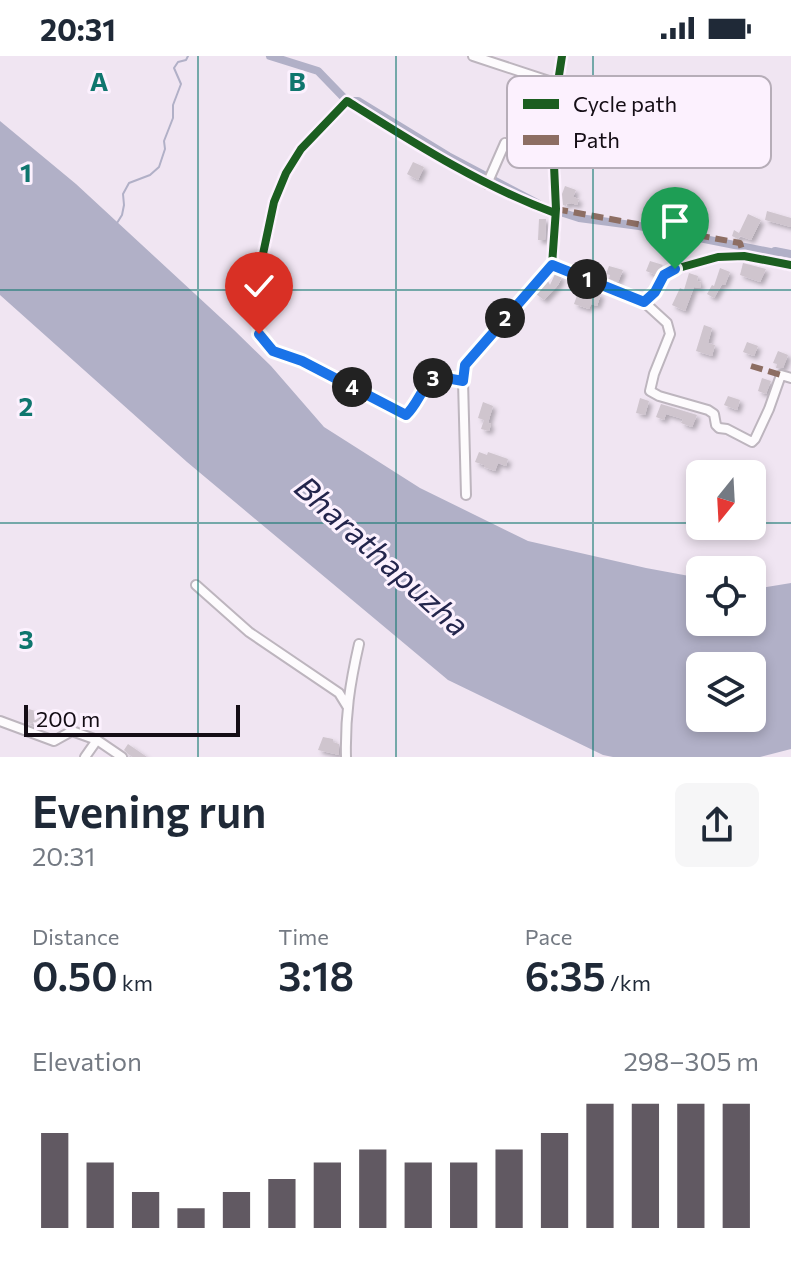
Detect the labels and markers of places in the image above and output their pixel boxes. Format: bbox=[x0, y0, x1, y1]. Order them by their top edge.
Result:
pin bbox=[641, 187, 709, 269]
pin bbox=[225, 252, 293, 334]
pin: 1 bbox=[567, 259, 607, 299]
pin: 2 bbox=[485, 298, 525, 338]
pin: 3 bbox=[413, 358, 453, 398]
pin: 4 bbox=[332, 367, 372, 407]

